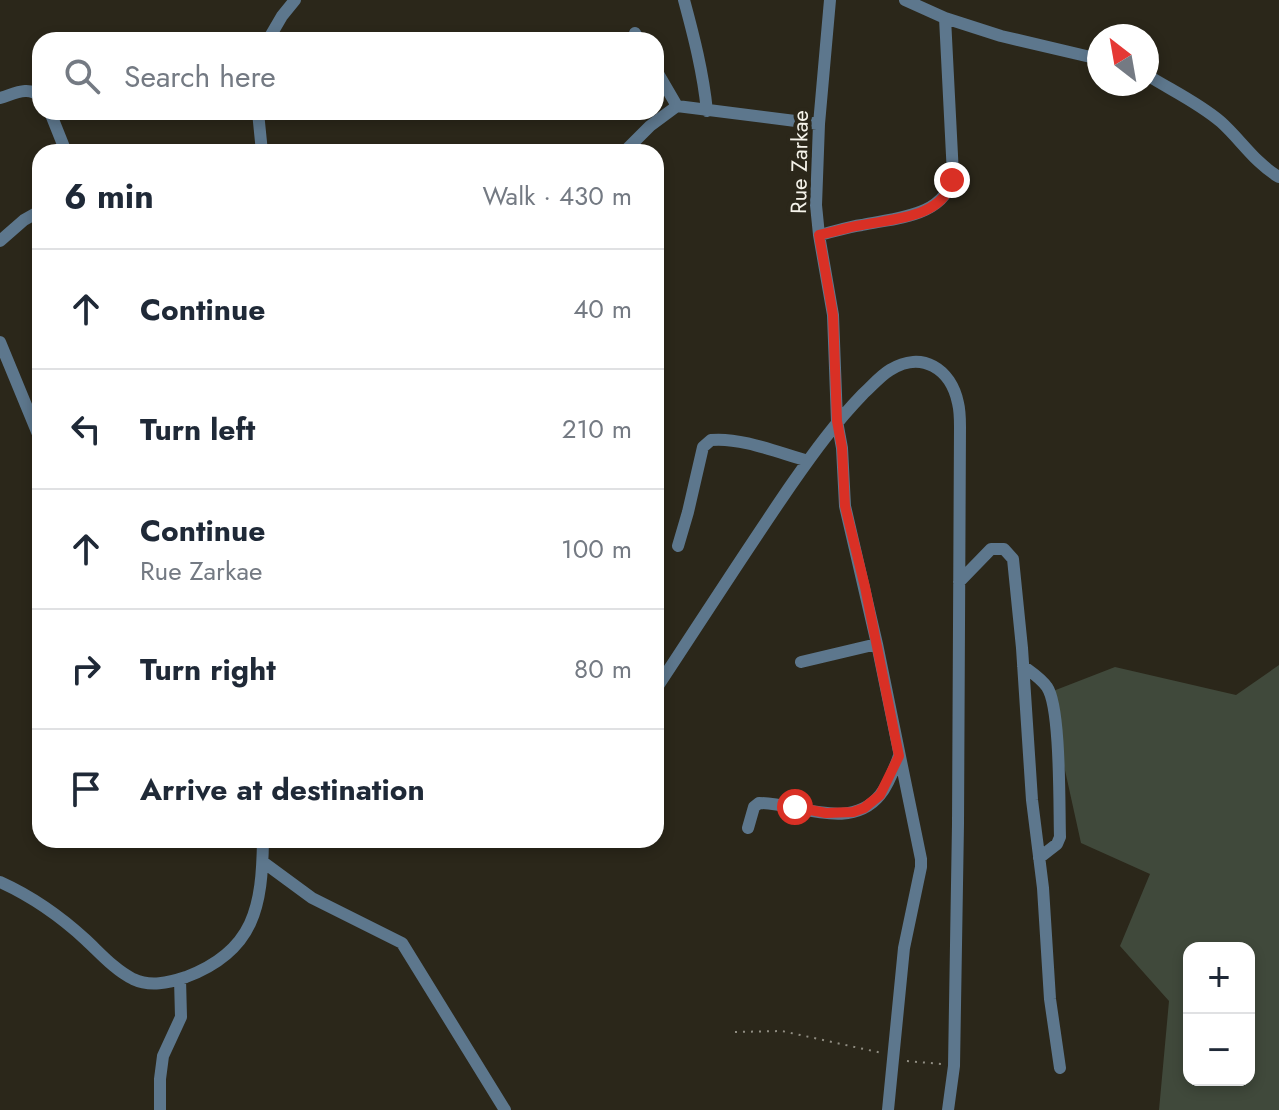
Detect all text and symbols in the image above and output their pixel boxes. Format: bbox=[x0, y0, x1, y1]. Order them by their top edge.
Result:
north arrow bbox=[1087, 24, 1159, 96]
search box bbox=[32, 32, 664, 120]
icon: search bbox=[60, 54, 104, 98]
text: Search here bbox=[124, 55, 276, 98]
street label: Rue Zarkae bbox=[782, 110, 816, 214]
route end bbox=[934, 162, 970, 198]
text: 6 min bbox=[64, 172, 154, 221]
text: Walk · 430 m bbox=[482, 177, 632, 215]
icon: ahead bbox=[64, 287, 108, 331]
text: Continue bbox=[140, 288, 266, 331]
text: 40 m bbox=[573, 290, 632, 328]
icon: left bbox=[64, 407, 108, 451]
text: Turn left bbox=[140, 408, 255, 451]
text: 210 m bbox=[562, 410, 632, 448]
text: Continue bbox=[140, 509, 266, 552]
icon: ahead bbox=[64, 527, 108, 571]
text: 100 m bbox=[561, 530, 632, 568]
text: Rue Zarkae bbox=[140, 552, 262, 590]
icon: right bbox=[64, 647, 108, 691]
text: Turn right bbox=[140, 648, 276, 691]
text: 80 m bbox=[574, 650, 632, 688]
icon: arrive bbox=[64, 767, 108, 811]
text: Arrive at destination bbox=[140, 768, 425, 811]
route start bbox=[777, 789, 813, 825]
map controls bbox=[1183, 942, 1255, 1086]
button: + bbox=[1183, 942, 1255, 1014]
button: − bbox=[1183, 1014, 1255, 1086]

